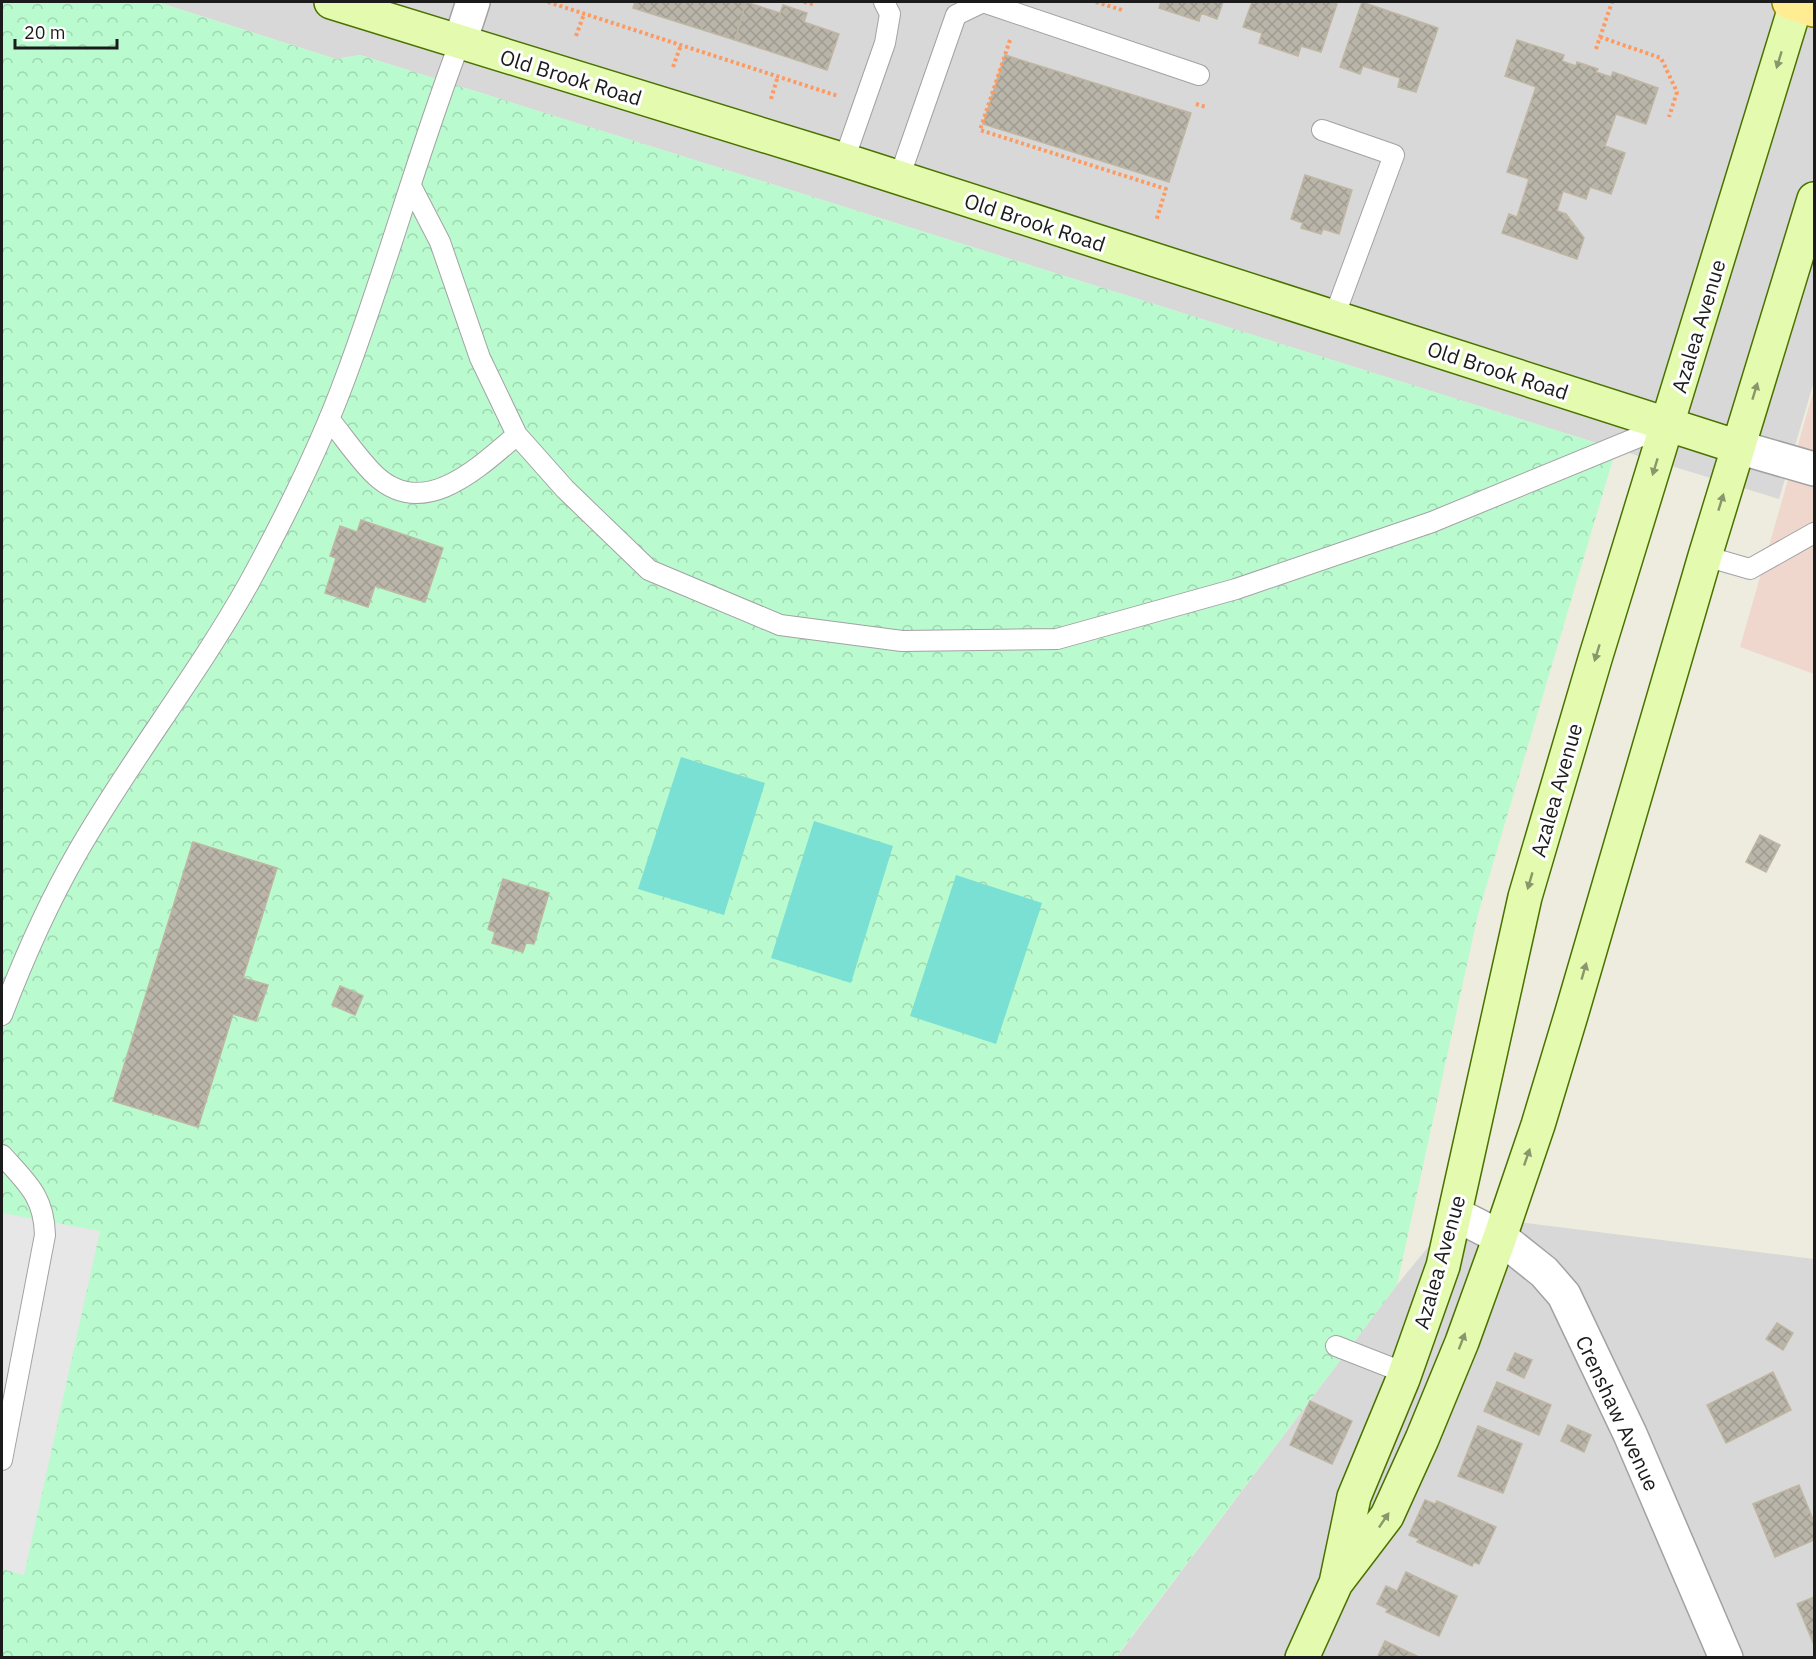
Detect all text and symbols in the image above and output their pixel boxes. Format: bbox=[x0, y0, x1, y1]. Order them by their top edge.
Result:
scale bar bbox=[15, 12, 117, 50]
text: 20 m bbox=[24, 21, 66, 44]
street label: Old Brook Road bbox=[497, 42, 645, 112]
one-way arrow bbox=[1774, 51, 1783, 69]
street label: Old Brook Road bbox=[961, 186, 1109, 258]
street label: Azalea Avenue bbox=[1664, 256, 1732, 396]
street label: Old Brook Road bbox=[1424, 334, 1572, 406]
one-way arrow bbox=[1751, 382, 1761, 400]
one-way arrow bbox=[1650, 458, 1659, 476]
one-way arrow bbox=[1717, 493, 1726, 511]
one-way arrow bbox=[1592, 645, 1601, 663]
street label: Azalea Avenue bbox=[1523, 720, 1589, 860]
one-way arrow bbox=[1525, 872, 1534, 890]
one-way arrow bbox=[1580, 962, 1589, 980]
one-way arrow bbox=[1522, 1148, 1532, 1166]
street label: Azalea Avenue bbox=[1406, 1192, 1472, 1332]
street label: Crenshaw Avenue bbox=[1570, 1331, 1666, 1495]
one-way arrow bbox=[1458, 1332, 1467, 1350]
one-way arrow bbox=[1378, 1511, 1389, 1528]

